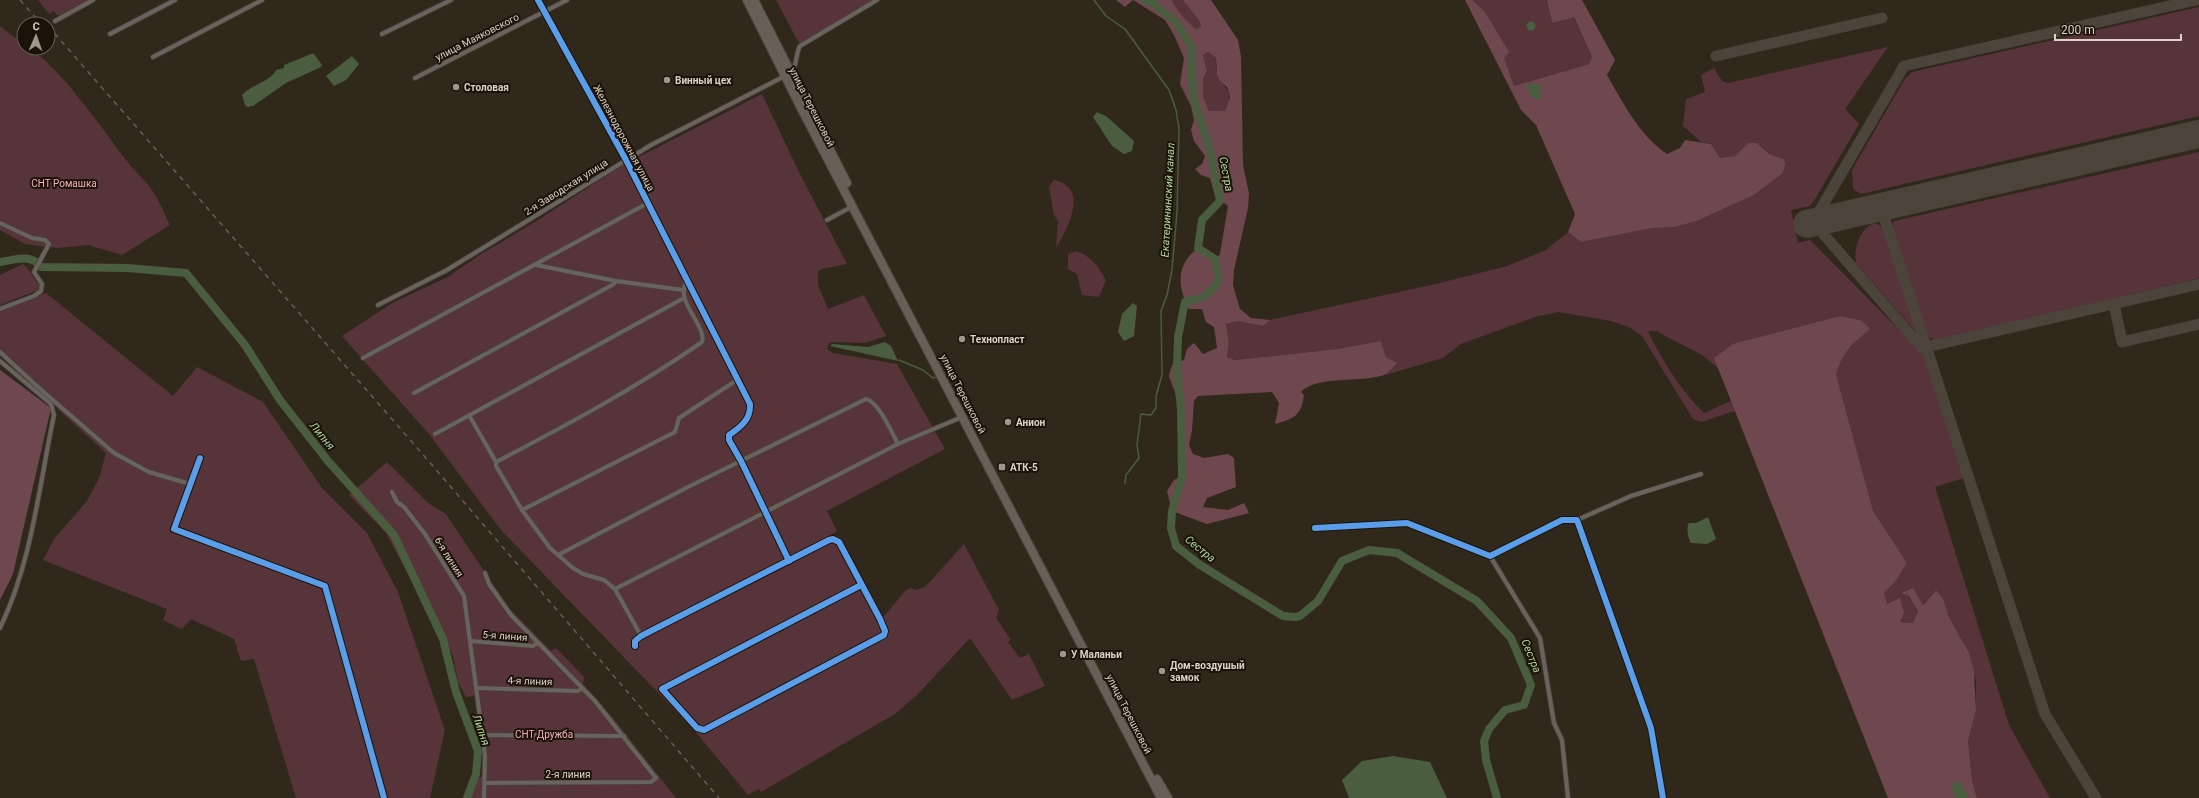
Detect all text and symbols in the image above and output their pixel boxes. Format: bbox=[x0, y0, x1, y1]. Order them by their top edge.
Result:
street label: улица Маяковского bbox=[433, 11, 521, 63]
north arrow bbox=[16, 16, 56, 56]
scale bar bbox=[2055, 16, 2181, 42]
text: С bbox=[33, 20, 40, 33]
text: 200 m bbox=[2061, 23, 2095, 37]
street label: улица Терешковой bbox=[787, 65, 837, 149]
marker: Винный цех bbox=[662, 75, 672, 85]
place label: Винный цех bbox=[675, 75, 732, 86]
marker: Столовая bbox=[451, 82, 461, 92]
place label: Столовая bbox=[464, 82, 509, 93]
street label: Железнодорожная улица bbox=[591, 83, 657, 193]
water label: Екатерининский канал bbox=[1159, 142, 1177, 258]
water label: Сестра bbox=[1216, 156, 1236, 193]
street label: 2-я Заводская улица bbox=[522, 157, 610, 217]
park label: СНТ Ромашка bbox=[31, 178, 97, 189]
marker: Технопласт bbox=[957, 334, 967, 344]
place label: Технопласт bbox=[970, 334, 1025, 345]
street label: улица Терешковой bbox=[938, 352, 988, 436]
marker: Анион bbox=[1003, 417, 1013, 427]
place label: Анион bbox=[1016, 417, 1046, 428]
water label: Липня bbox=[306, 419, 337, 453]
marker: АТК-5 bbox=[997, 462, 1007, 472]
place label: АТК-5 bbox=[1010, 462, 1038, 473]
water label: Сестра bbox=[1182, 533, 1218, 565]
street label: 6-я линия bbox=[432, 535, 466, 579]
street label: 5-я линия bbox=[482, 629, 528, 643]
water label: Сестра bbox=[1518, 637, 1544, 675]
marker: У Маланьи bbox=[1058, 649, 1068, 659]
place label: У Маланьи bbox=[1071, 649, 1122, 660]
place label: Дом-воздушый замок bbox=[1170, 660, 1245, 683]
marker: Дом-воздушый замок bbox=[1157, 666, 1167, 676]
street label: улица Терешковой bbox=[1104, 672, 1154, 756]
street label: 4-я линия bbox=[507, 675, 553, 687]
water label: Липня bbox=[469, 712, 492, 747]
park label: СНТ Дружба bbox=[515, 729, 573, 740]
street label: 2-я линия bbox=[546, 769, 590, 780]

